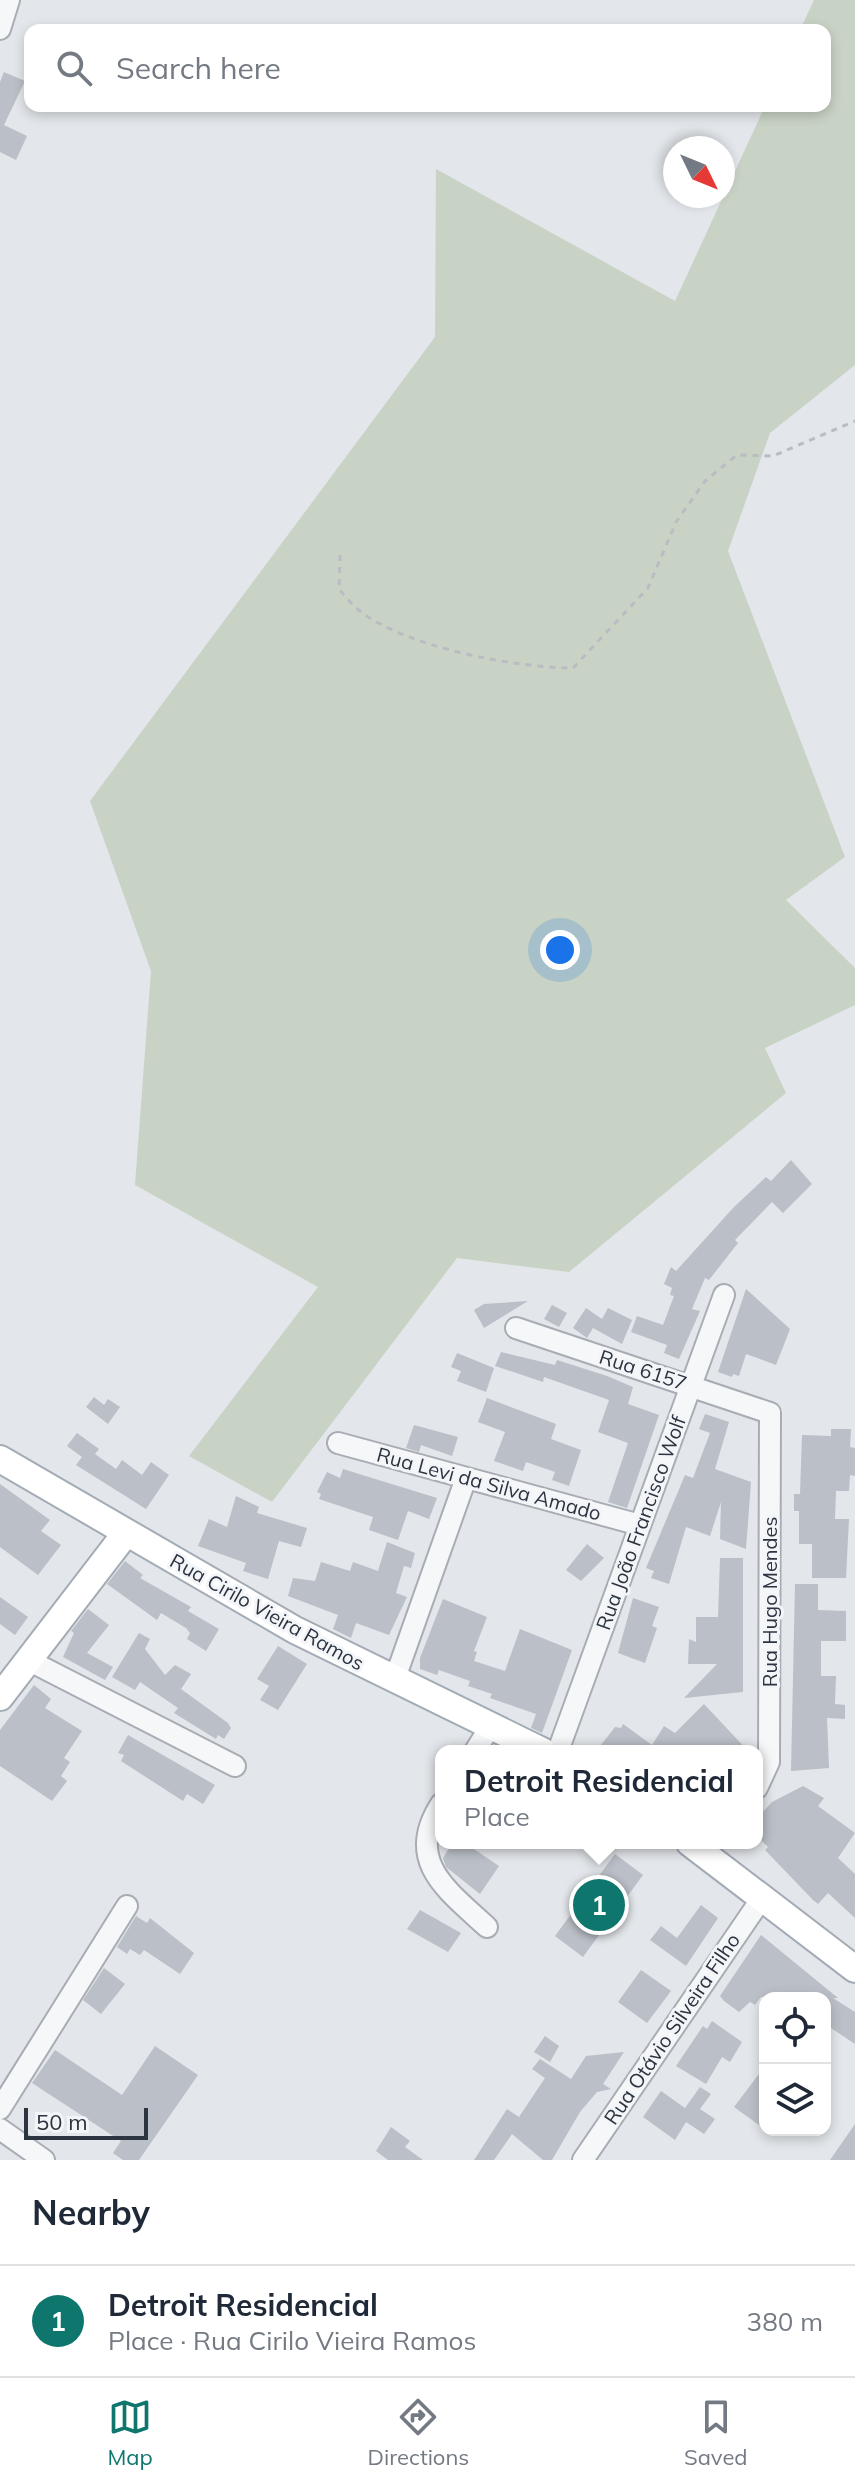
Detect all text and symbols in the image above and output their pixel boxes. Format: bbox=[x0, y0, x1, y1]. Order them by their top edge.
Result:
search box bbox=[24, 24, 831, 112]
icon: search bbox=[52, 46, 96, 90]
text: Search here bbox=[116, 49, 281, 87]
north arrow bbox=[663, 136, 735, 208]
your location bbox=[540, 930, 580, 970]
street label: Rua 6157 bbox=[596, 1344, 690, 1395]
street label: Rua João Francisco Wolf bbox=[590, 1412, 691, 1633]
street label: Rua Levi da Silva Amado bbox=[374, 1442, 604, 1526]
street label: Rua Hugo Mendes bbox=[757, 1517, 782, 1687]
street label: Rua Cirilo Vieira Ramos bbox=[166, 1548, 369, 1675]
popup bbox=[435, 1745, 763, 1849]
text: Detroit Residencial bbox=[464, 1762, 734, 1800]
text: Place bbox=[464, 1800, 530, 1833]
pin: 1 bbox=[573, 1875, 625, 1935]
street label: Rua Otávio Silveira Filho bbox=[598, 1928, 745, 2129]
map controls bbox=[759, 1992, 831, 2136]
button: locate bbox=[759, 1992, 831, 2064]
button: layers bbox=[759, 2064, 831, 2136]
scale bar bbox=[24, 2104, 148, 2140]
text: 50 m bbox=[36, 2108, 87, 2136]
text: Nearby bbox=[32, 2191, 150, 2234]
text: Detroit Residencial bbox=[108, 2286, 378, 2324]
text: 1 bbox=[50, 2305, 66, 2338]
text: 380 m bbox=[747, 2305, 823, 2338]
text: Place · Rua Cirilo Vieira Ramos bbox=[108, 2324, 476, 2357]
tab: Map bbox=[107, 2395, 153, 2471]
tab: Directions bbox=[368, 2395, 469, 2471]
tab: Saved bbox=[684, 2395, 748, 2471]

